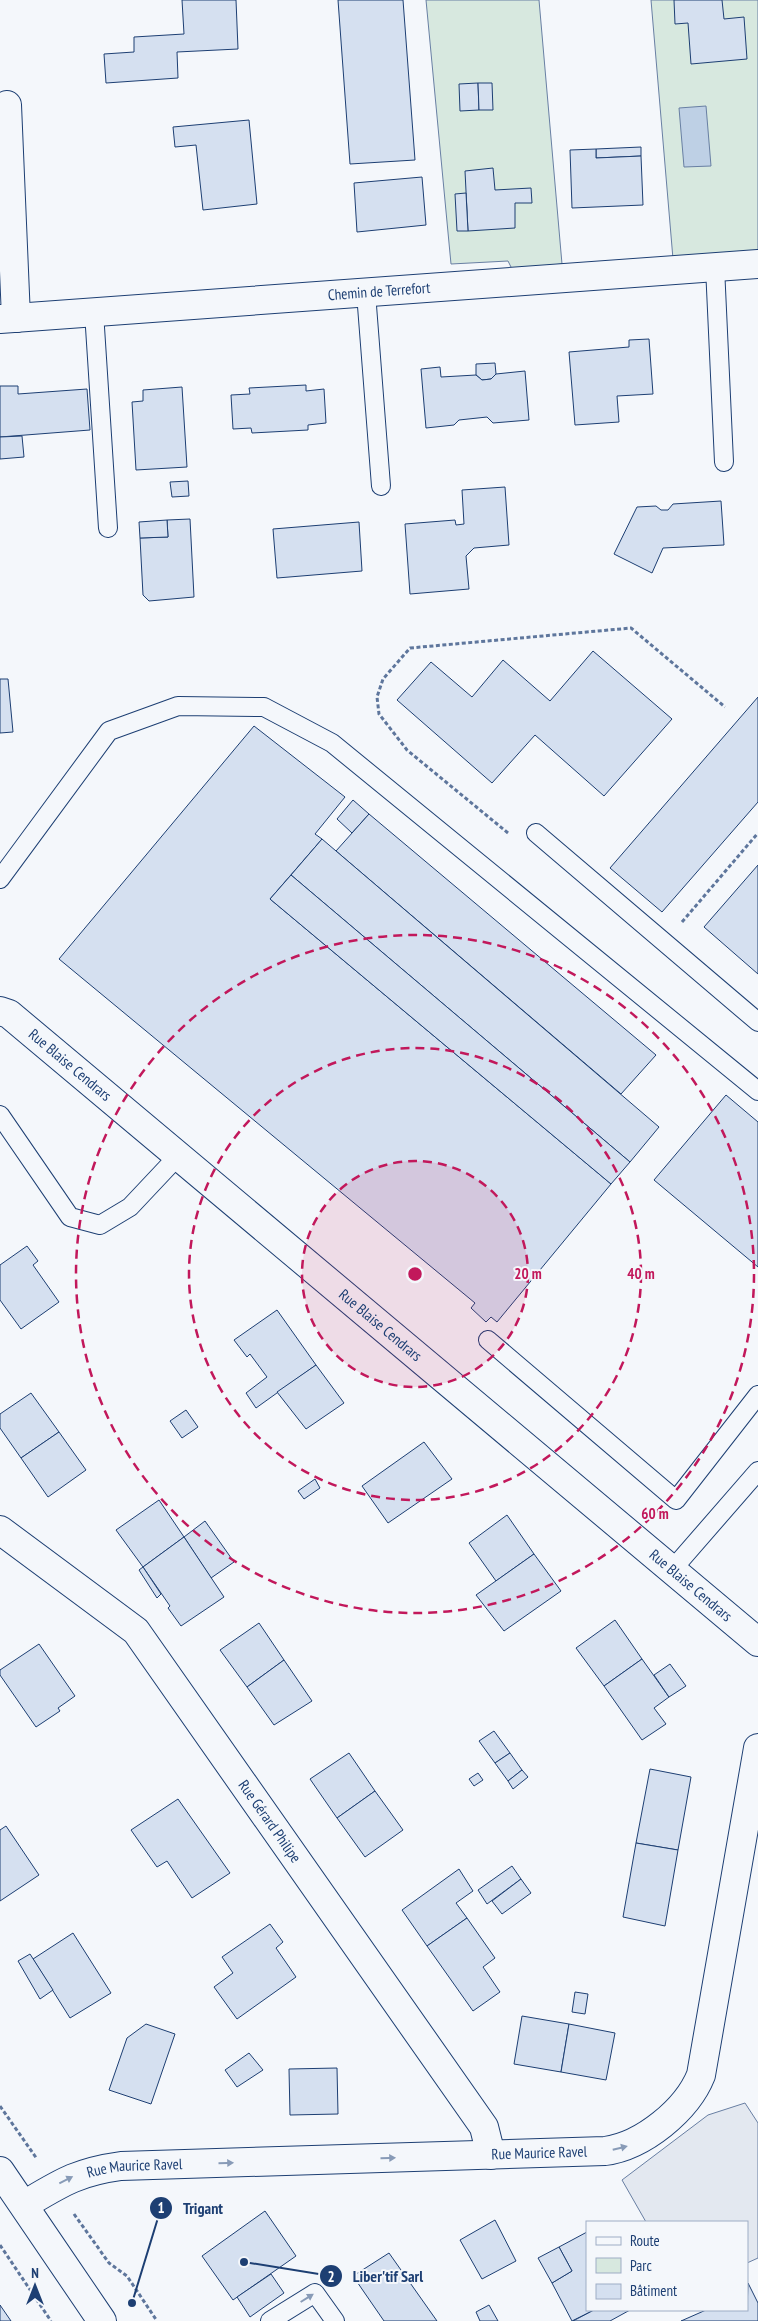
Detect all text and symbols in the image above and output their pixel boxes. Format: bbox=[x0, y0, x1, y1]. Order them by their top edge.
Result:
street label: Chemin de Terrefort bbox=[327, 278, 431, 304]
street label: Rue Blaise Cendrars bbox=[25, 1024, 116, 1105]
text: 20 m bbox=[514, 1264, 542, 1283]
text: 40 m bbox=[627, 1264, 655, 1283]
centre of rings bbox=[406, 1265, 424, 1283]
street label: Rue Blaise Cendrars bbox=[335, 1285, 426, 1365]
text: 60 m bbox=[641, 1504, 669, 1523]
street label: Rue Blaise Cendrars bbox=[646, 1545, 736, 1625]
street label: Rue Gérard Philipe bbox=[234, 1776, 306, 1866]
street label: Rue Maurice Ravel bbox=[491, 2142, 588, 2164]
one-way arrow bbox=[613, 2144, 628, 2152]
street label: Rue Maurice Ravel bbox=[84, 2154, 183, 2182]
one-way arrow bbox=[381, 2154, 397, 2162]
one-way arrow bbox=[218, 2159, 234, 2167]
one-way arrow bbox=[58, 2176, 73, 2184]
callout: Trigant bbox=[148, 2193, 233, 2224]
text: 1 bbox=[157, 2198, 165, 2217]
text: Trigant bbox=[183, 2198, 223, 2218]
legend bbox=[586, 2221, 748, 2311]
text: Route bbox=[630, 2231, 660, 2250]
text: Parc bbox=[630, 2256, 652, 2275]
north arrow bbox=[10, 2261, 60, 2311]
callout: Liber'tif Sarl bbox=[318, 2261, 434, 2292]
text: N bbox=[31, 2264, 39, 2282]
text: Liber'tif Sarl bbox=[353, 2266, 423, 2286]
text: 2 bbox=[327, 2267, 335, 2286]
text: Bâtiment bbox=[630, 2281, 677, 2300]
one-way arrow bbox=[301, 2293, 314, 2302]

